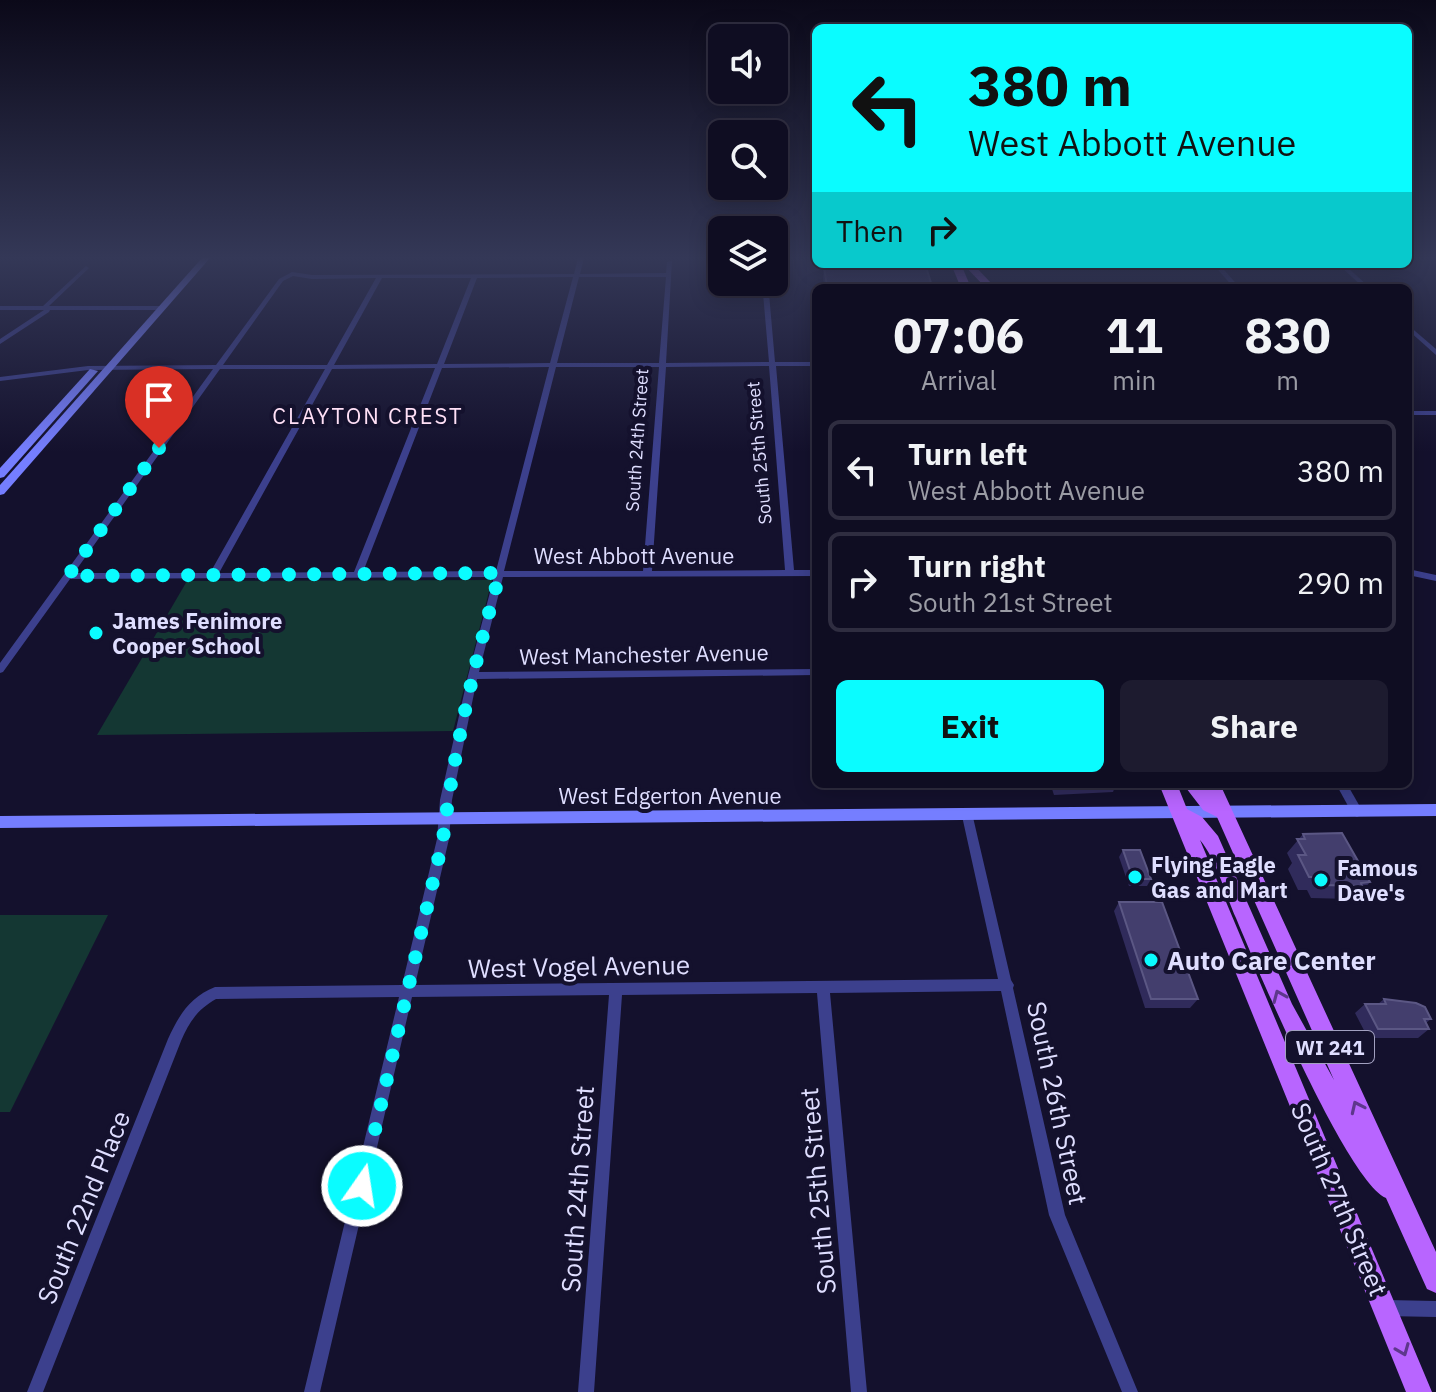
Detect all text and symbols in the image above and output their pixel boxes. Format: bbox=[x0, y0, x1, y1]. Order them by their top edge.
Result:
map controls bbox=[708, 24, 788, 296]
button: sound bbox=[708, 24, 788, 104]
text: 380 m bbox=[968, 49, 1132, 121]
icon: left bbox=[836, 56, 940, 160]
text: West Abbott Avenue bbox=[968, 119, 1296, 166]
button: search bbox=[708, 120, 788, 200]
icon: right bbox=[920, 208, 964, 252]
text: Then bbox=[836, 211, 904, 250]
button: layers bbox=[708, 216, 788, 296]
text: 07:06 bbox=[893, 304, 1024, 366]
text: 11 bbox=[1106, 304, 1163, 366]
text: 830 bbox=[1244, 304, 1331, 366]
text: Arrival bbox=[921, 363, 997, 397]
text: min bbox=[1112, 363, 1156, 397]
text: m bbox=[1276, 363, 1299, 397]
pin bbox=[125, 366, 193, 448]
street label: South 24th Street bbox=[621, 368, 653, 512]
icon: arrive bbox=[137, 378, 181, 422]
street label: South 25th Street bbox=[741, 381, 777, 525]
district label: CLAYTON CREST bbox=[272, 401, 464, 430]
text: Turn left bbox=[908, 434, 1027, 473]
icon: left bbox=[840, 448, 884, 492]
text: 380 m bbox=[1297, 451, 1384, 490]
text: West Abbott Avenue bbox=[908, 473, 1145, 507]
street label: West Abbott Avenue bbox=[534, 541, 734, 570]
text: Turn right bbox=[908, 546, 1046, 585]
icon: right bbox=[840, 560, 884, 604]
text: 290 m bbox=[1297, 563, 1384, 602]
text: South 21st Street bbox=[908, 585, 1113, 619]
place label: James Fenimore Cooper School bbox=[112, 606, 282, 660]
marker: James Fenimore Cooper School bbox=[87, 624, 105, 642]
street label: West Manchester Avenue bbox=[519, 637, 769, 671]
button: Exit bbox=[836, 680, 1104, 772]
button: Share bbox=[1120, 680, 1388, 772]
street label: West Edgerton Avenue bbox=[558, 781, 782, 810]
place label: Flying Eagle Gas and Mart bbox=[1151, 850, 1288, 904]
place label: Famous Dave's bbox=[1337, 853, 1418, 907]
marker: Flying Eagle Gas and Mart bbox=[1126, 868, 1144, 886]
marker: Famous Dave's bbox=[1312, 871, 1330, 889]
place label: Auto Care Center bbox=[1167, 943, 1376, 977]
street label: West Vogel Avenue bbox=[468, 947, 690, 985]
marker: Auto Care Center bbox=[1142, 951, 1160, 969]
one-way arrow bbox=[1272, 989, 1288, 1004]
street label: South 26th Street bbox=[1020, 998, 1096, 1208]
road number: WI 241 bbox=[1286, 1031, 1374, 1063]
street label: South 24th Street bbox=[553, 1085, 601, 1293]
street label: South 25th Street bbox=[791, 1086, 843, 1296]
street label: South 27th Street bbox=[1284, 1097, 1396, 1301]
one-way arrow bbox=[1351, 1101, 1367, 1115]
street label: South 22nd Place bbox=[29, 1105, 137, 1309]
position arrow bbox=[320, 1144, 404, 1228]
one-way arrow bbox=[1393, 1342, 1409, 1356]

